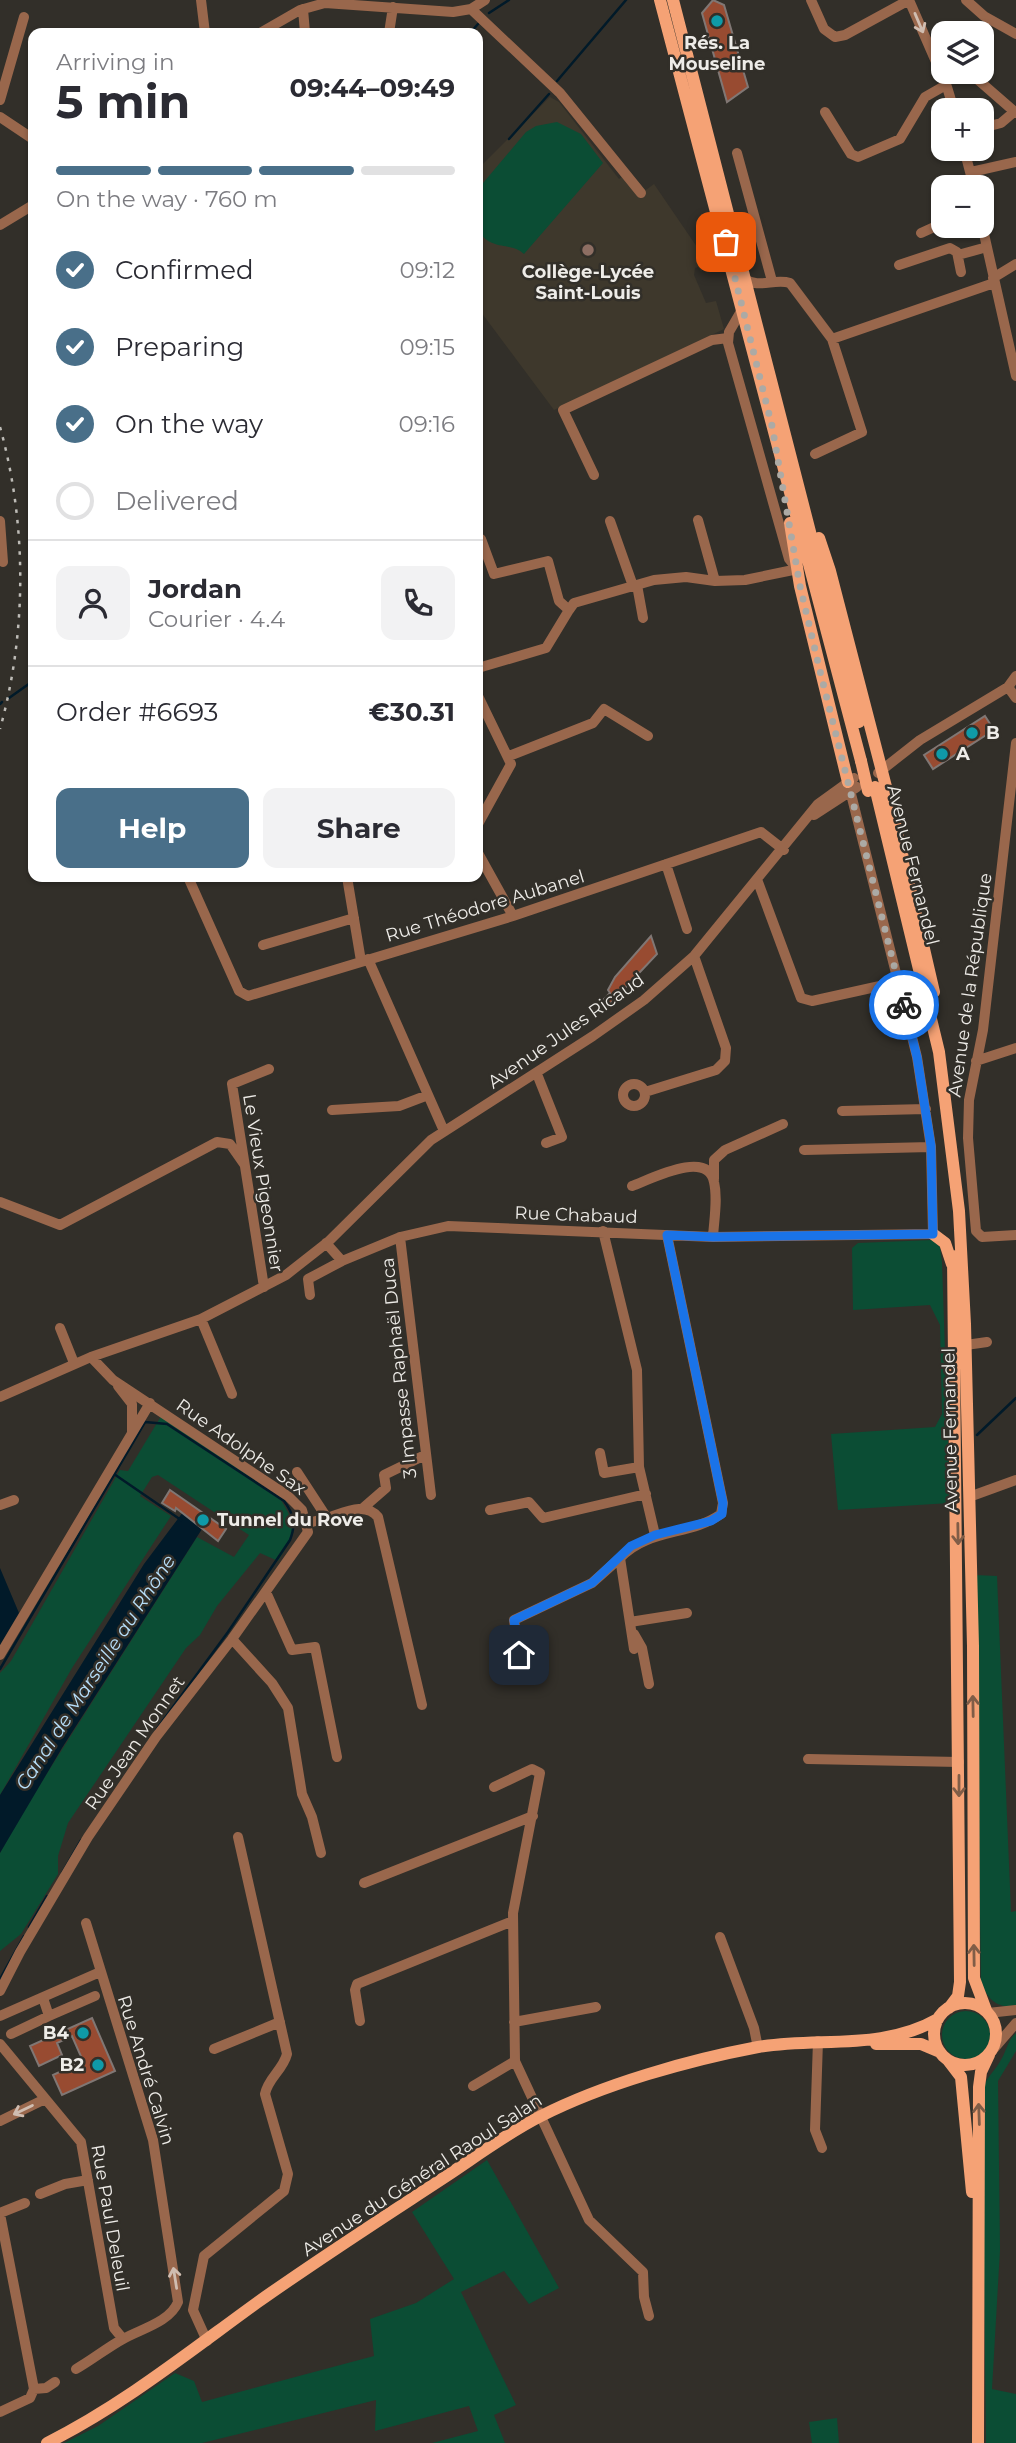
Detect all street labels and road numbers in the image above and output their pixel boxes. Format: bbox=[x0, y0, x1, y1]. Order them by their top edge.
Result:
street label: Avenue Fernandel bbox=[882, 783, 944, 947]
street label: Rue Théodore Aubanel bbox=[383, 865, 587, 947]
street label: Avenue de la République bbox=[943, 872, 997, 1098]
street label: Avenue Jules Ricaud bbox=[484, 969, 648, 1093]
street label: Le Vieux Pigeonnier bbox=[238, 1092, 288, 1274]
street label: Rue Chabaud bbox=[514, 1202, 638, 1228]
street label: 3 Impasse Raphaël Duca bbox=[376, 1256, 422, 1480]
street label: Avenue Fernandel bbox=[938, 1348, 962, 1512]
street label: Rue Adolphe Sax bbox=[172, 1394, 310, 1500]
street label: Rue Jean Monnet bbox=[80, 1672, 190, 1814]
street label: Rue André Calvin bbox=[113, 1992, 179, 2148]
street label: Avenue du Général Raoul Salan bbox=[298, 2089, 546, 2261]
street label: Rue Paul Deleuil bbox=[86, 2143, 134, 2293]

